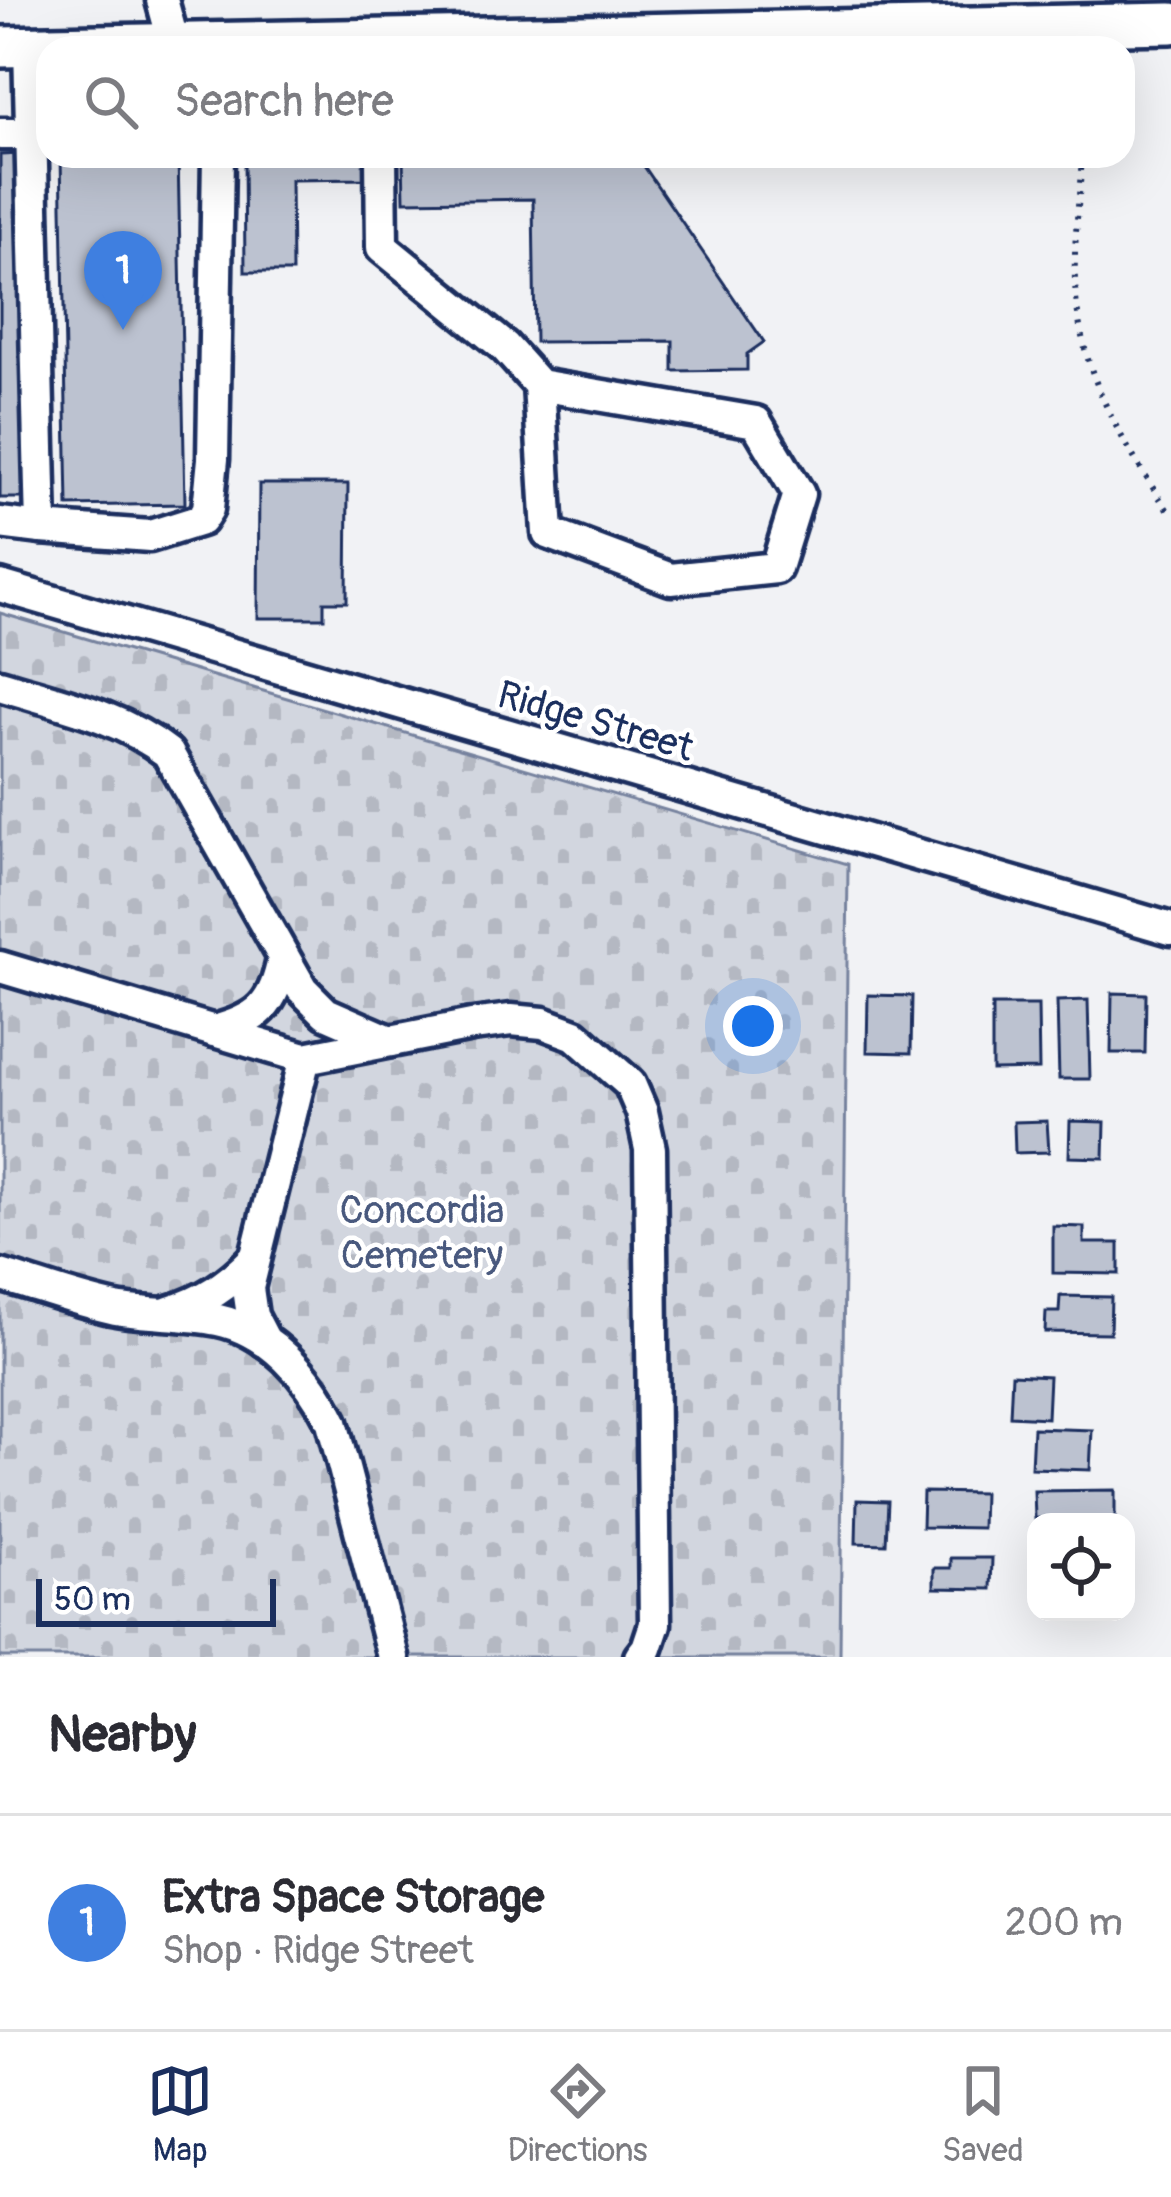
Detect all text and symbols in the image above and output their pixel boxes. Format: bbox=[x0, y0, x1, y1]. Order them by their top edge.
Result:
search box bbox=[36, 36, 1135, 168]
icon: search bbox=[78, 69, 144, 135]
text: Search here bbox=[174, 74, 394, 130]
pin: 1 bbox=[84, 231, 162, 330]
street label: Ridge Street bbox=[492, 670, 699, 773]
your location bbox=[723, 996, 783, 1056]
park label: Concordia Cemetery bbox=[340, 1186, 504, 1280]
map controls bbox=[1027, 1513, 1135, 1621]
button: locate bbox=[1027, 1513, 1135, 1621]
scale bar bbox=[36, 1573, 276, 1626]
text: 50 m bbox=[54, 1579, 131, 1620]
text: Nearby bbox=[48, 1703, 196, 1767]
text: Extra Space Storage bbox=[162, 1870, 544, 1926]
text: 1 bbox=[79, 1898, 95, 1947]
text: 200 m bbox=[1005, 1898, 1123, 1947]
text: Shop · Ridge Street bbox=[162, 1926, 474, 1975]
tab: Map bbox=[147, 2058, 213, 2171]
tab: Directions bbox=[508, 2058, 648, 2171]
tab: Saved bbox=[942, 2058, 1024, 2171]

